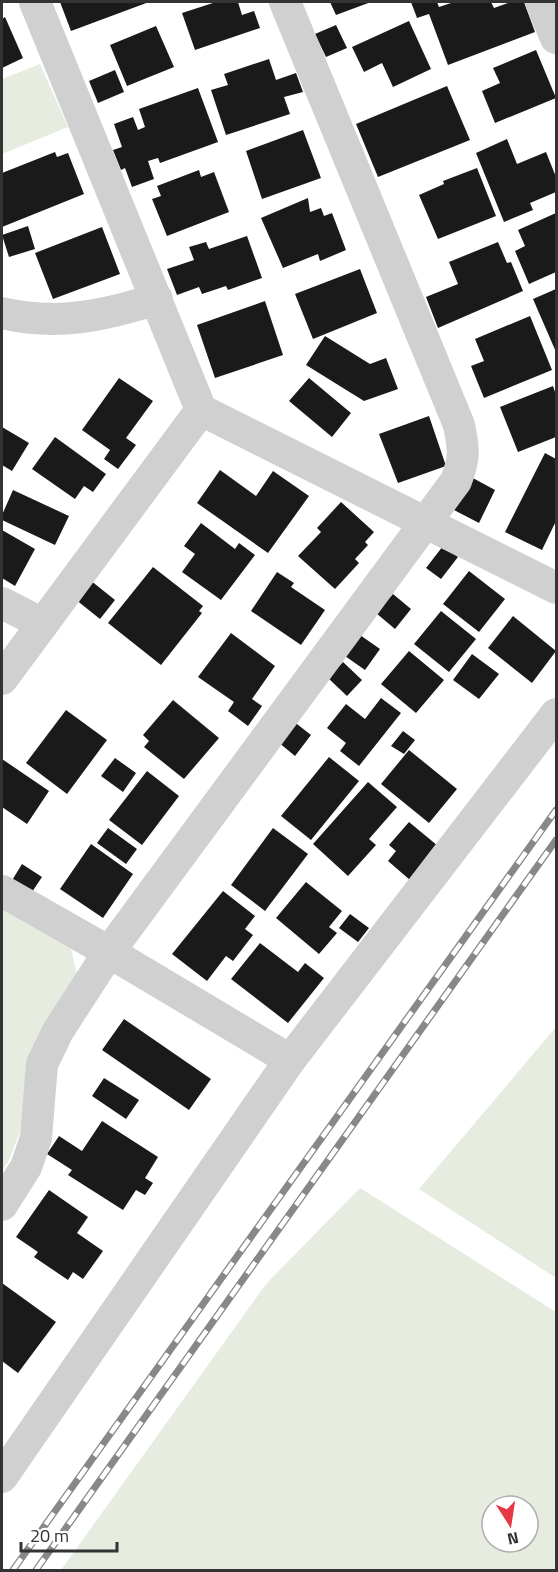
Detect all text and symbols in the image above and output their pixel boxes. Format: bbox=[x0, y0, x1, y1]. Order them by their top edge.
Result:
north arrow bbox=[480, 1494, 540, 1554]
scale bar bbox=[21, 1515, 117, 1553]
text: 20 m bbox=[30, 1522, 69, 1549]
text: N bbox=[505, 1526, 521, 1552]

